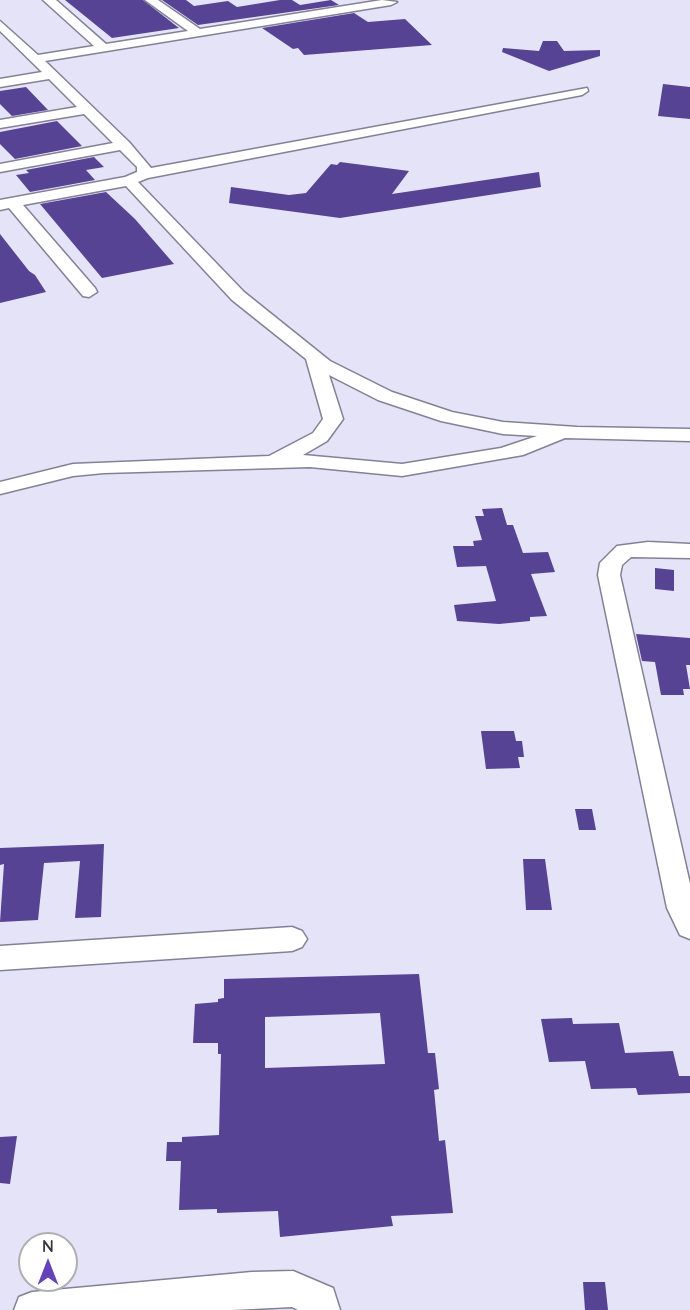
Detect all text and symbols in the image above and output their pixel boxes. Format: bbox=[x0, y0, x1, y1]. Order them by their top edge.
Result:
north arrow bbox=[18, 1232, 78, 1292]
text: N bbox=[42, 1236, 54, 1256]

